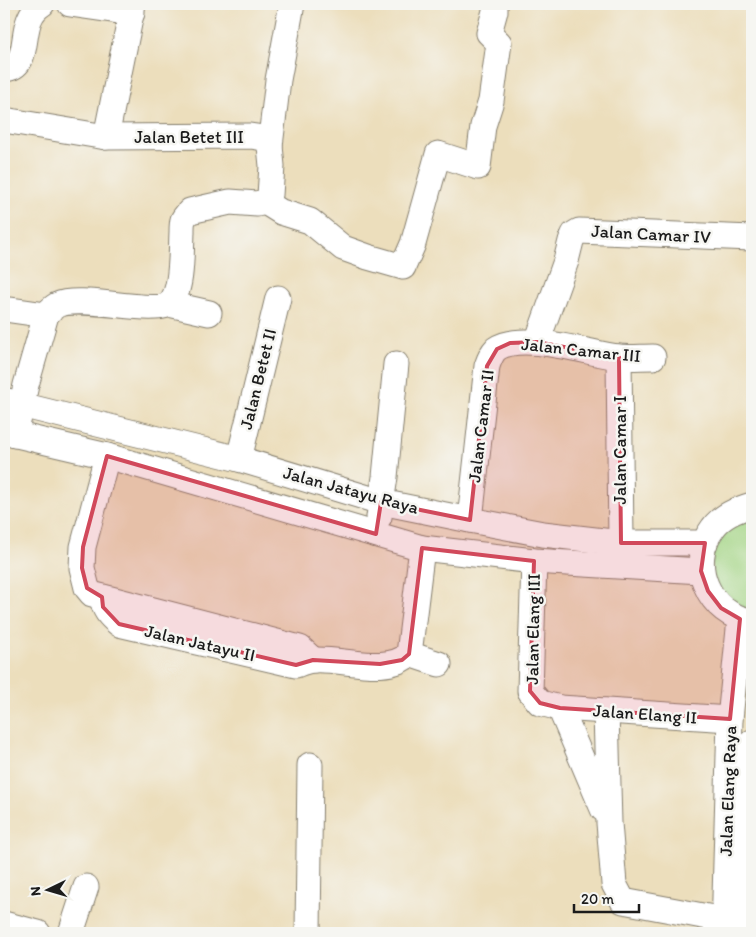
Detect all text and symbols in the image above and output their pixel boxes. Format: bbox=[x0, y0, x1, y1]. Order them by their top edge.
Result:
street label: Jalan Betet III bbox=[134, 126, 244, 148]
street label: Jalan Camar IV bbox=[591, 220, 712, 248]
street label: Jalan Betet II bbox=[235, 326, 281, 432]
street label: Jalan Camar III bbox=[520, 333, 642, 367]
street label: Jalan Camar II bbox=[463, 368, 499, 484]
street label: Jalan Camar I bbox=[609, 396, 631, 504]
street label: Jalan Jatayu Raya bbox=[281, 461, 422, 519]
street label: Jalan Elang III bbox=[521, 573, 545, 685]
street label: Jalan Jatayu II bbox=[143, 620, 257, 666]
street label: Jalan Elang II bbox=[592, 699, 698, 729]
street label: Jalan Elang Raya bbox=[715, 725, 741, 857]
north arrow bbox=[22, 864, 72, 914]
scale bar bbox=[574, 882, 638, 914]
text: N bbox=[27, 886, 44, 897]
text: 20 m bbox=[581, 890, 615, 908]

